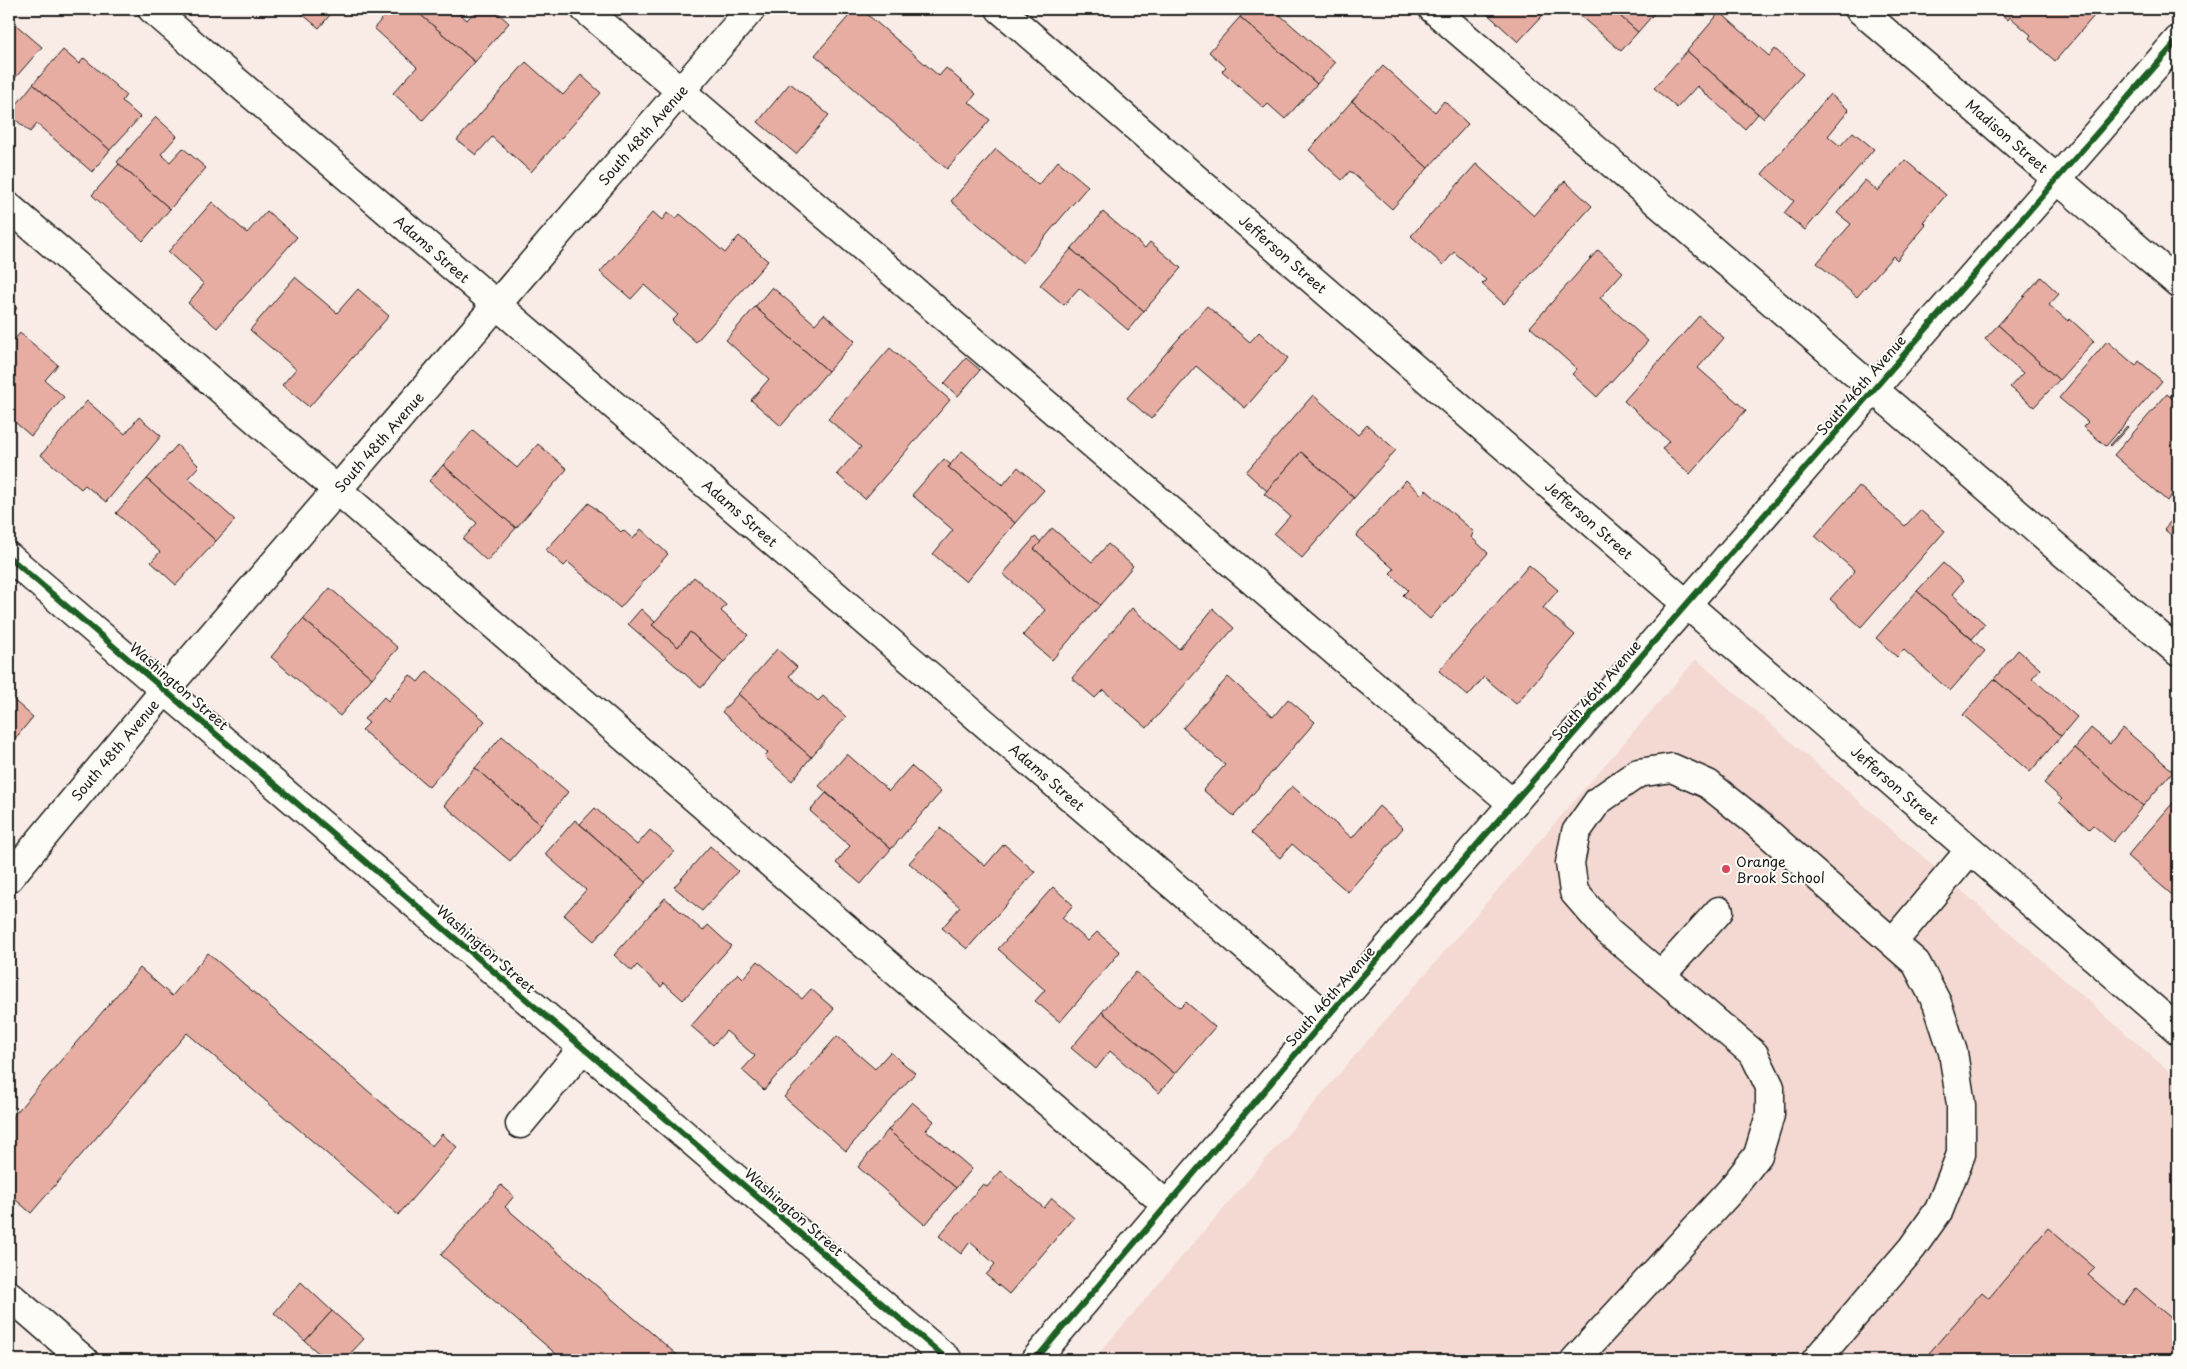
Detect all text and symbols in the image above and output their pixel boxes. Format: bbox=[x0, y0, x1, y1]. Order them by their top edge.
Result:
street label: South 48th Avenue bbox=[594, 80, 693, 190]
street label: Madison Street bbox=[1961, 94, 2053, 178]
street label: Adams Street bbox=[390, 210, 475, 288]
street label: Jefferson Street bbox=[1234, 210, 1332, 298]
street label: South 46th Avenue bbox=[1811, 330, 1911, 440]
street label: South 48th Avenue bbox=[330, 387, 429, 497]
street label: Adams Street bbox=[698, 474, 783, 552]
street label: Jefferson Street bbox=[1540, 476, 1638, 564]
street label: South 46th Avenue bbox=[1546, 635, 1646, 745]
street label: Washington Street bbox=[125, 637, 233, 735]
street label: South 48th Avenue bbox=[66, 694, 164, 805]
street label: Adams Street bbox=[1005, 738, 1090, 816]
street label: Jefferson Street bbox=[1846, 741, 1944, 829]
place label: Orange Brook School bbox=[1736, 851, 1825, 888]
marker: Orange Brook School bbox=[1720, 863, 1732, 875]
street label: Washington Street bbox=[432, 900, 540, 998]
street label: South 46th Avenue bbox=[1280, 941, 1380, 1051]
street label: Washington Street bbox=[740, 1163, 848, 1261]

